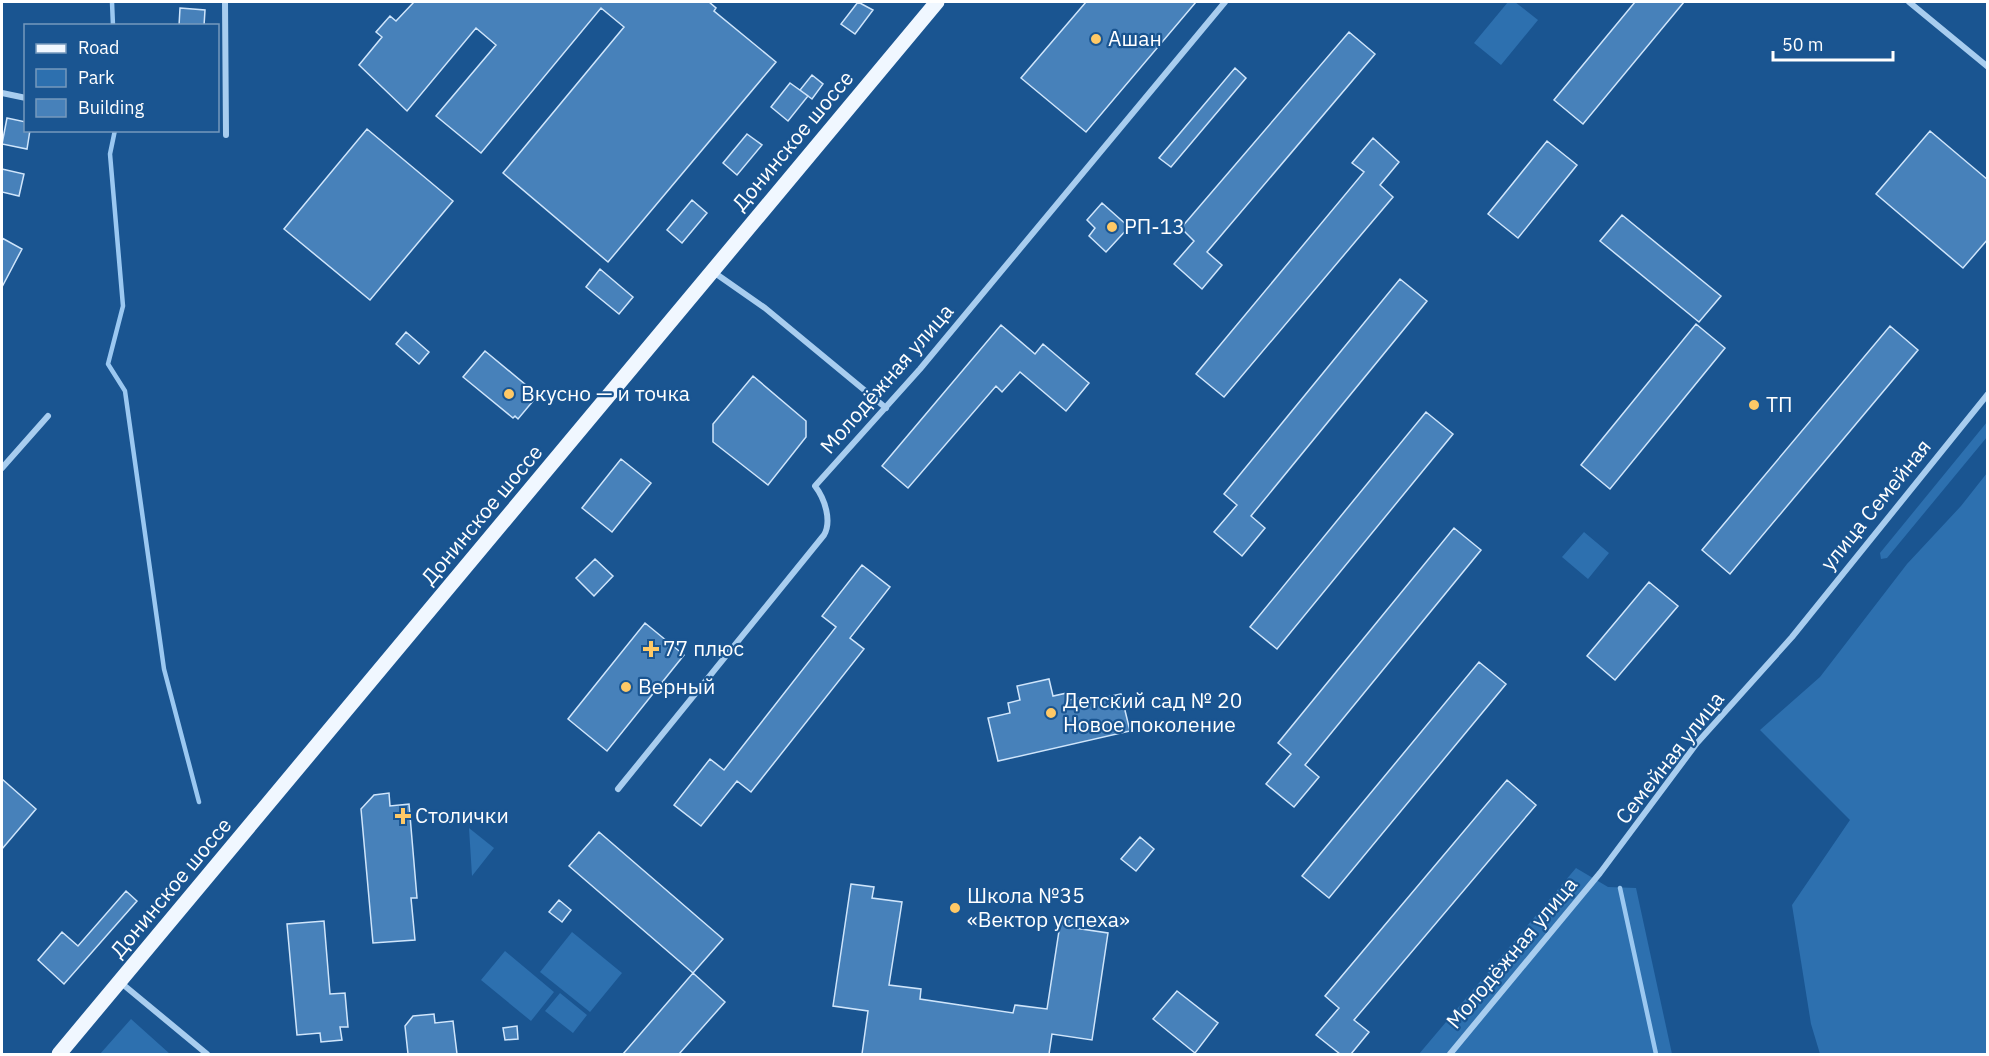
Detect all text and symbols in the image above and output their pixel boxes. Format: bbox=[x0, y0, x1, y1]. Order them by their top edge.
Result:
legend bbox=[24, 24, 219, 132]
place label: Ашан bbox=[1108, 24, 1162, 52]
scale bar bbox=[1773, 24, 1893, 62]
marker: Ашан bbox=[1089, 32, 1103, 46]
text: 50 m bbox=[1782, 33, 1824, 56]
text: Road bbox=[78, 36, 119, 59]
street label: Донинское шоссе bbox=[725, 64, 859, 216]
text: Park bbox=[78, 66, 115, 89]
text: Building bbox=[78, 96, 145, 119]
place label: РП-13 bbox=[1124, 212, 1185, 240]
marker: РП-13 bbox=[1105, 220, 1119, 234]
street label: Молодёжная улица bbox=[813, 297, 959, 459]
place label: Вкусно — и точка bbox=[521, 379, 690, 407]
marker: Вкусно — и точка bbox=[502, 387, 516, 401]
place label: ТП bbox=[1766, 390, 1793, 418]
marker: ТП bbox=[1747, 398, 1761, 412]
street label: улица Семейная bbox=[1814, 433, 1937, 576]
street label: Донинское шоссе bbox=[414, 438, 548, 590]
place label: 77 плюс bbox=[663, 634, 744, 662]
marker: 77 плюс bbox=[644, 642, 658, 656]
place label: Верный bbox=[638, 672, 715, 700]
marker: Верный bbox=[619, 680, 633, 694]
street label: Семейная улица bbox=[1609, 685, 1730, 829]
place label: Детский сад № 20 Новое поколение bbox=[1063, 686, 1242, 738]
marker: Детский сад № 20 Новое поколение bbox=[1044, 706, 1058, 720]
place label: Столички bbox=[415, 801, 509, 829]
marker: Столички bbox=[396, 809, 410, 823]
street label: Донинское шоссе bbox=[103, 811, 237, 963]
street label: Молодёжная улица bbox=[1439, 871, 1583, 1034]
place label: Школа №35 «Вектор успеха» bbox=[967, 881, 1130, 933]
marker: Школа №35 «Вектор успеха» bbox=[948, 901, 962, 915]

